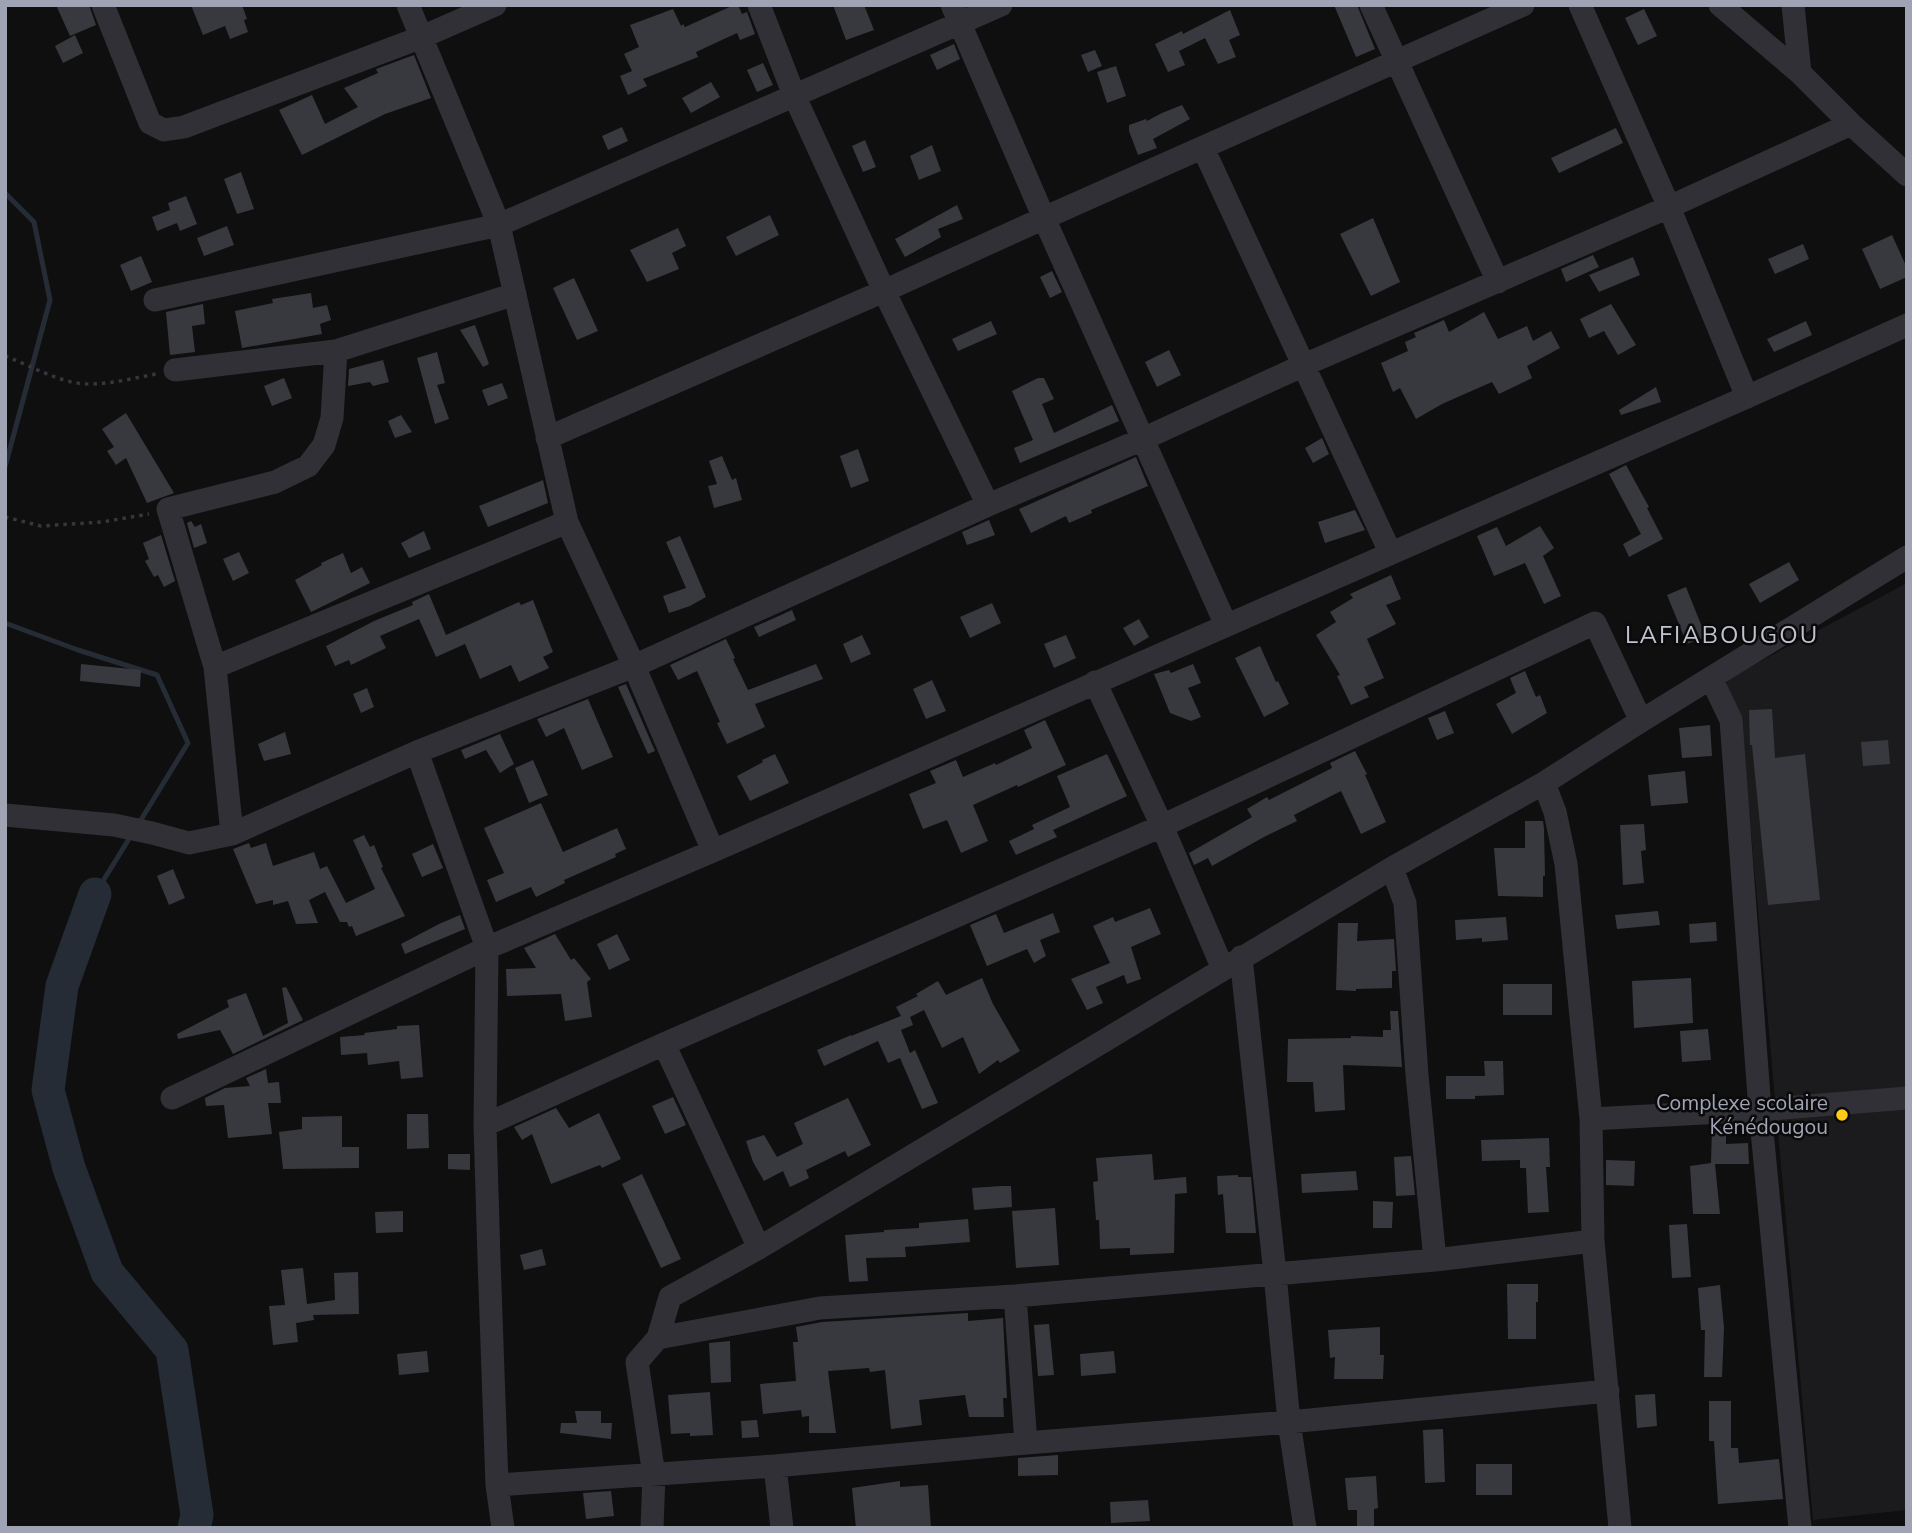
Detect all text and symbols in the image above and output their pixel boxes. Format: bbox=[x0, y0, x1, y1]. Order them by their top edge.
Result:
district label: LAFIABOUGOU bbox=[1625, 619, 1819, 651]
place label: Complexe scolaire Kénédougou bbox=[1656, 1089, 1828, 1141]
marker: Complexe scolaire Kénédougou bbox=[1834, 1107, 1850, 1123]

